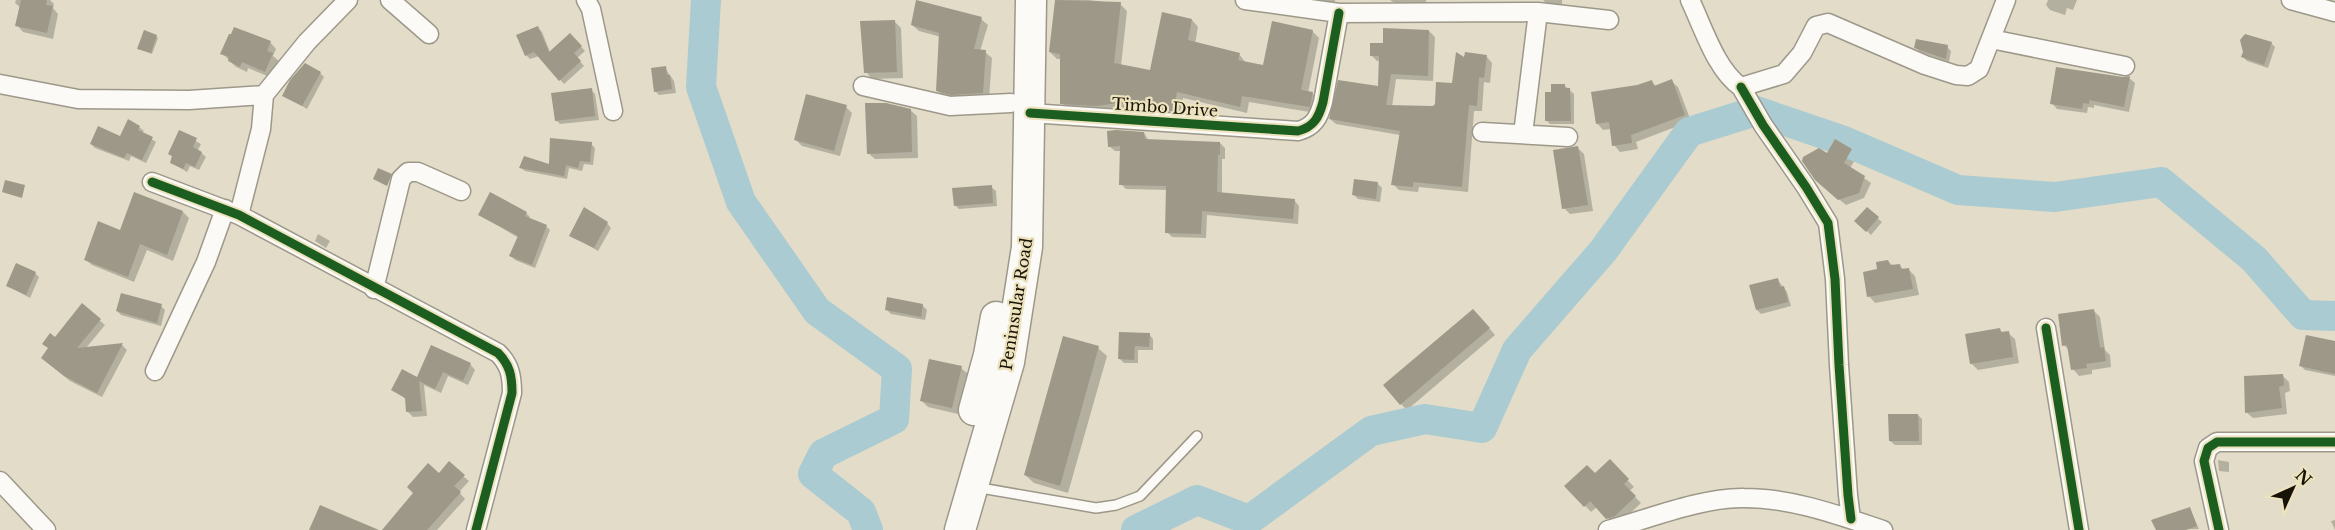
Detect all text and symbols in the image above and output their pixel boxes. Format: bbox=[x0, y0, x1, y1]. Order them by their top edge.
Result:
street label: Timbo Drive bbox=[1111, 93, 1219, 121]
street label: Peninsular Road bbox=[996, 236, 1036, 372]
north arrow bbox=[2263, 458, 2323, 518]
text: N bbox=[2291, 465, 2316, 490]

